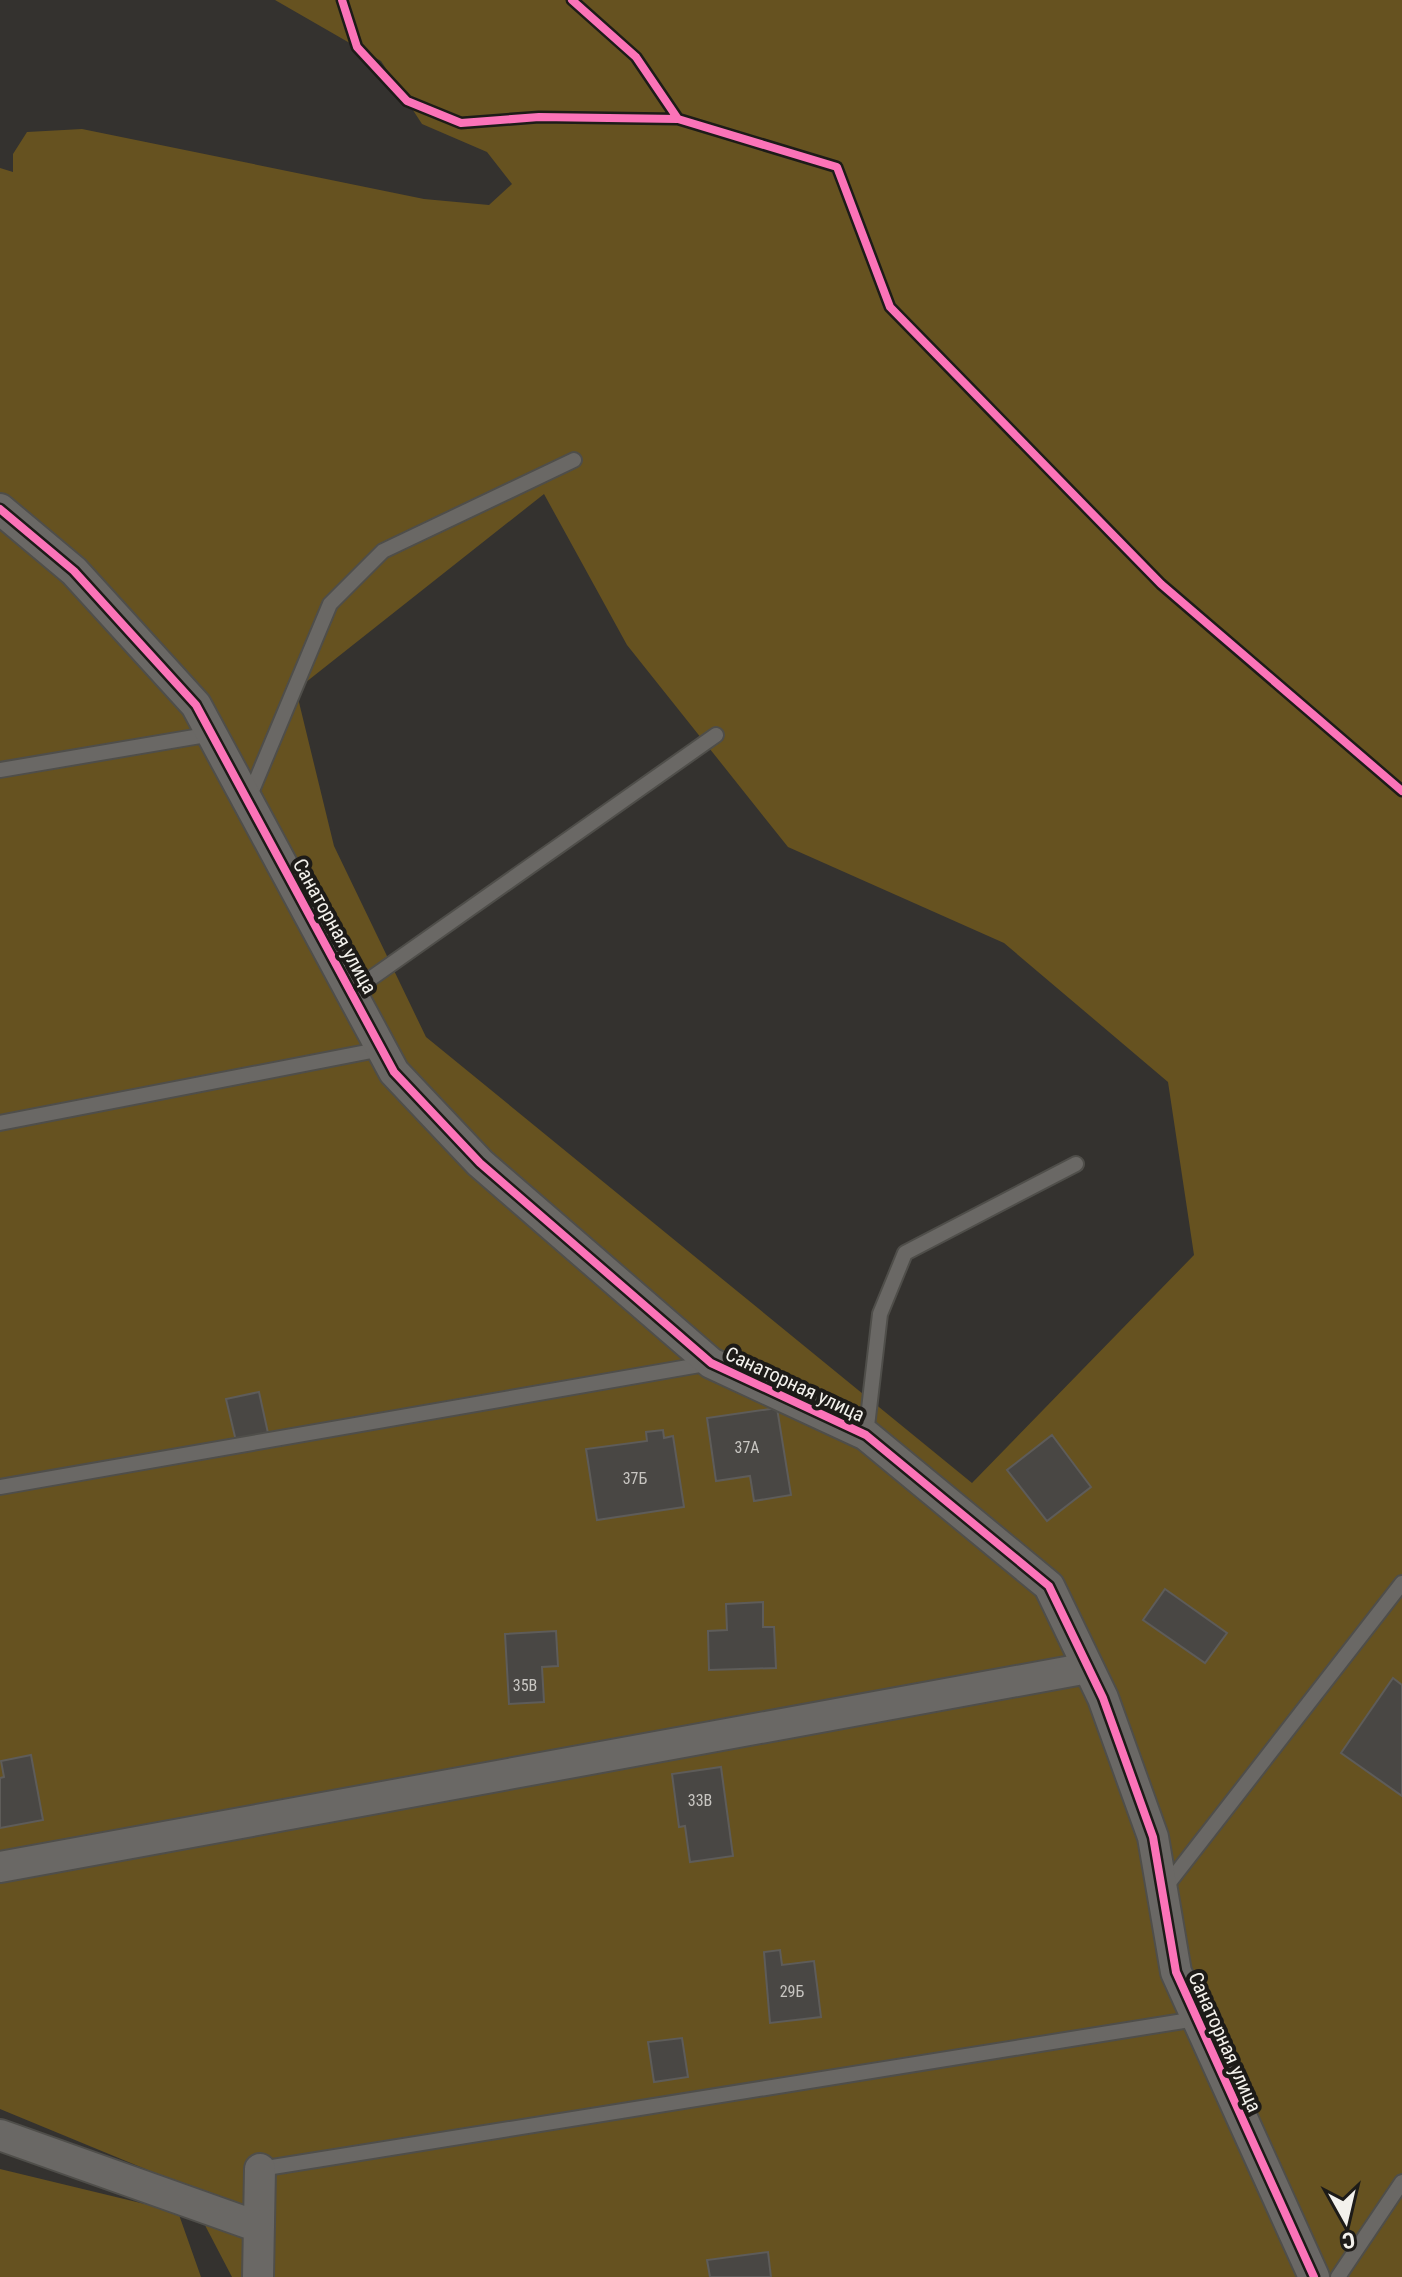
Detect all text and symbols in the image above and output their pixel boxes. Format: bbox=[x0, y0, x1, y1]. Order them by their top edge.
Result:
street label: Санаторная улица bbox=[288, 854, 382, 998]
street label: Санаторная улица bbox=[722, 1341, 868, 1427]
house number: 37А bbox=[734, 1438, 760, 1457]
house number: 37Б bbox=[623, 1469, 648, 1488]
house number: 35В bbox=[513, 1676, 537, 1695]
house number: 33В bbox=[688, 1791, 712, 1810]
street label: Санаторная улица bbox=[1183, 1968, 1267, 2116]
house number: 29Б bbox=[780, 1982, 805, 2001]
north arrow bbox=[1306, 2181, 1386, 2261]
text: С bbox=[1341, 2227, 1357, 2254]

